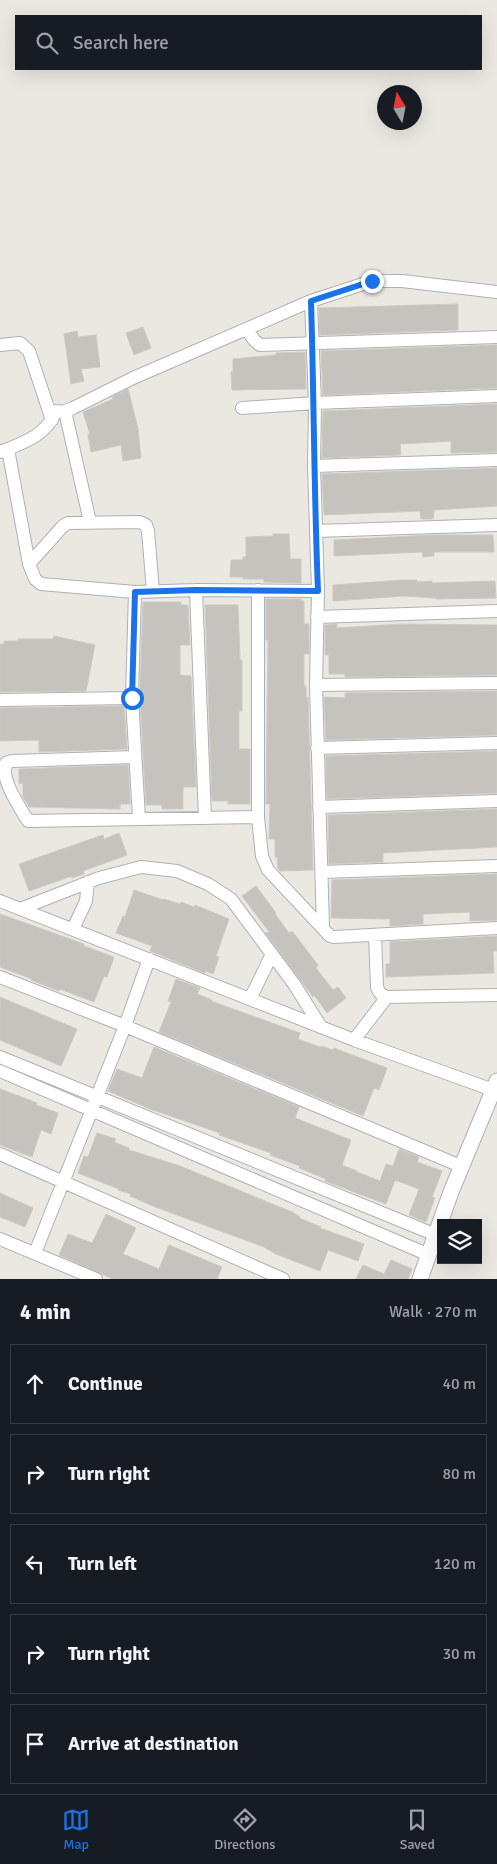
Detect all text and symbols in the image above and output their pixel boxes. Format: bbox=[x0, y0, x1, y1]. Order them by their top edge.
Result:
search box bbox=[15, 15, 482, 70]
icon: search bbox=[33, 29, 61, 57]
text: Search here bbox=[73, 31, 169, 55]
north arrow bbox=[377, 85, 422, 130]
route end bbox=[361, 270, 384, 293]
route start bbox=[121, 687, 144, 710]
map controls bbox=[437, 1219, 482, 1264]
button: layers bbox=[437, 1219, 482, 1264]
text: 4 min bbox=[20, 1299, 71, 1325]
text: Walk · 270 m bbox=[389, 1302, 477, 1322]
icon: ahead bbox=[21, 1370, 49, 1398]
text: Continue bbox=[68, 1372, 143, 1396]
text: 40 m bbox=[442, 1374, 476, 1394]
icon: right bbox=[21, 1460, 49, 1488]
text: Turn right bbox=[68, 1462, 150, 1486]
text: 80 m bbox=[442, 1464, 476, 1484]
icon: left bbox=[21, 1550, 49, 1578]
text: Turn left bbox=[68, 1552, 137, 1576]
text: 120 m bbox=[434, 1554, 476, 1574]
icon: right bbox=[21, 1640, 49, 1668]
text: Turn right bbox=[68, 1642, 150, 1666]
text: 30 m bbox=[442, 1644, 476, 1664]
icon: arrive bbox=[21, 1730, 49, 1758]
text: Arrive at destination bbox=[68, 1732, 239, 1756]
tab: Map bbox=[62, 1806, 90, 1853]
tab: Directions bbox=[214, 1806, 275, 1853]
tab: Saved bbox=[400, 1806, 435, 1853]

